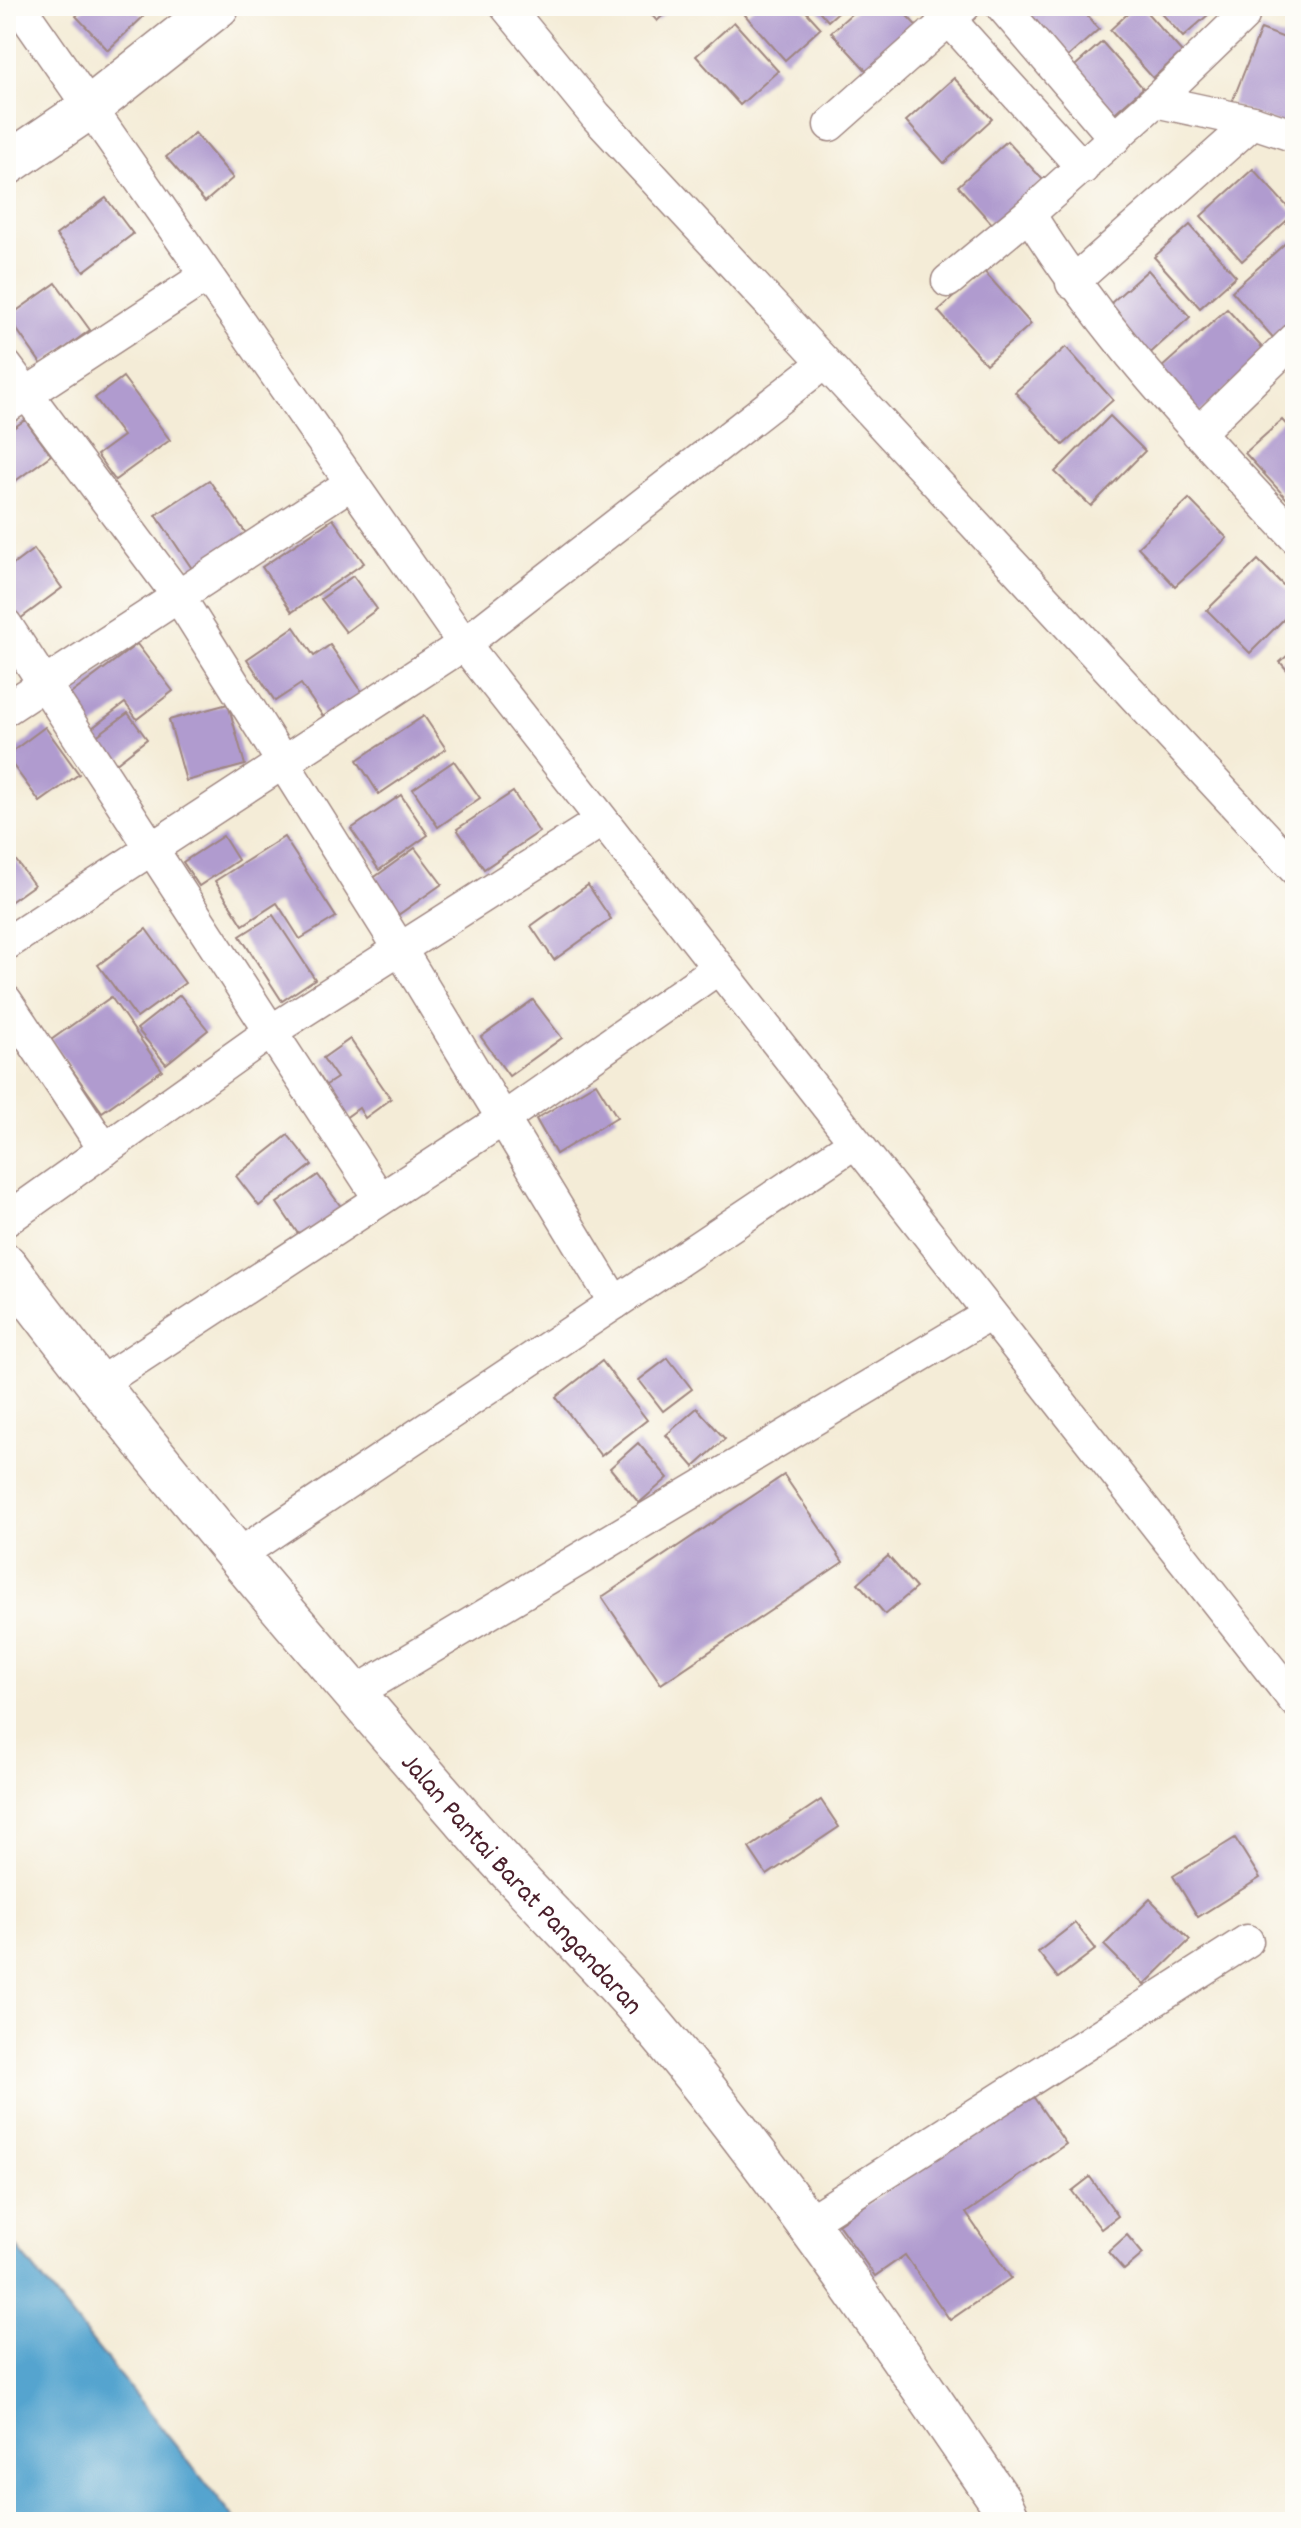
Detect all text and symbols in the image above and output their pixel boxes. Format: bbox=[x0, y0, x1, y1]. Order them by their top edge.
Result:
street label: Jalan Pantai Barat Pangandaran bbox=[389, 1746, 650, 2026]

